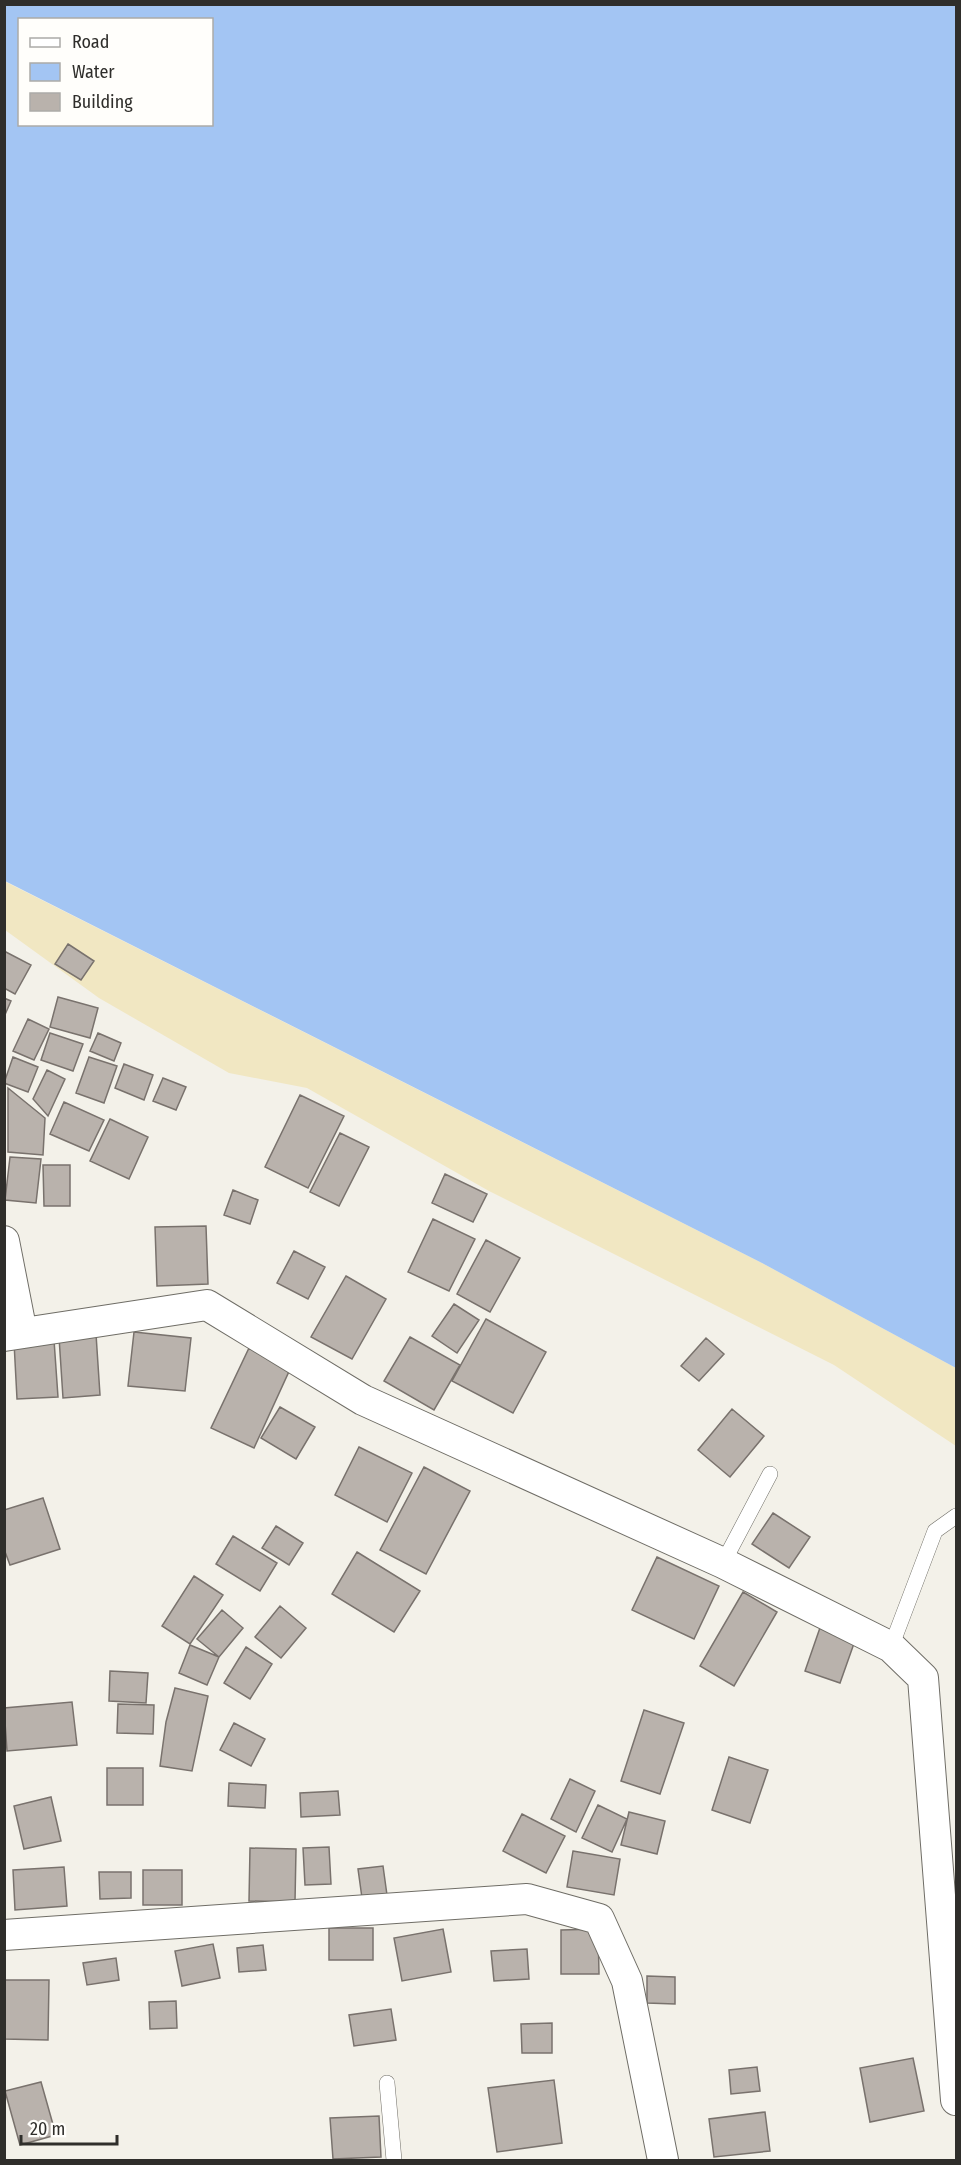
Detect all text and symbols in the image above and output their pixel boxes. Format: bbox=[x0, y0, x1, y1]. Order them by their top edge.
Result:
legend bbox=[18, 18, 213, 126]
text: Road bbox=[72, 31, 109, 53]
text: Water bbox=[72, 61, 115, 83]
text: Building bbox=[72, 91, 133, 113]
scale bar bbox=[21, 2108, 117, 2146]
text: 20 m bbox=[30, 2118, 65, 2140]

